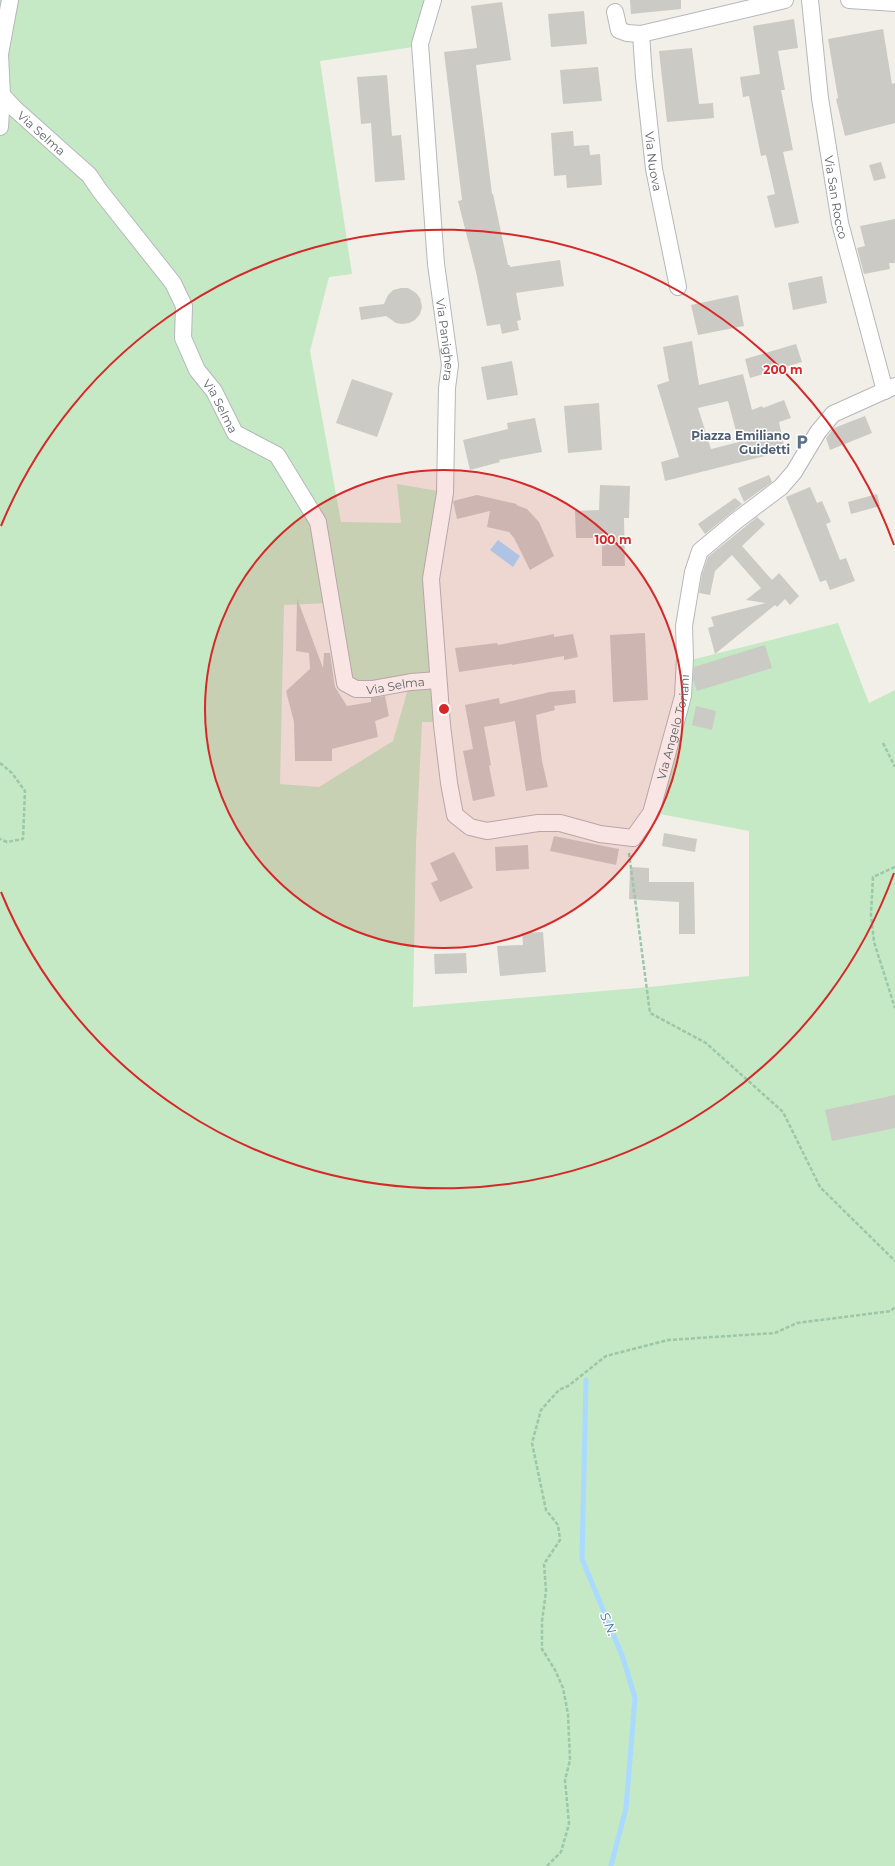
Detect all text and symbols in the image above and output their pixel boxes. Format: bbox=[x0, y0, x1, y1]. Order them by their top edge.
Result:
street label: Via Selma bbox=[15, 107, 69, 158]
street label: Via Nuova bbox=[642, 131, 666, 193]
street label: Via San Rocco bbox=[822, 154, 851, 241]
street label: Via Panighera bbox=[433, 297, 458, 382]
text: 200 m bbox=[763, 362, 803, 377]
street label: Via Selma bbox=[200, 376, 241, 436]
place label: Piazza Emiliano Guidetti bbox=[691, 428, 790, 457]
parking icon: Piazza Emiliano Guidetti bbox=[793, 433, 811, 451]
text: 100 m bbox=[595, 532, 631, 547]
street label: Via Selma bbox=[366, 674, 425, 697]
street label: Via Angelo Toriani bbox=[653, 674, 692, 781]
centre of rings bbox=[437, 702, 451, 716]
water label: S.N. bbox=[597, 1610, 621, 1638]

